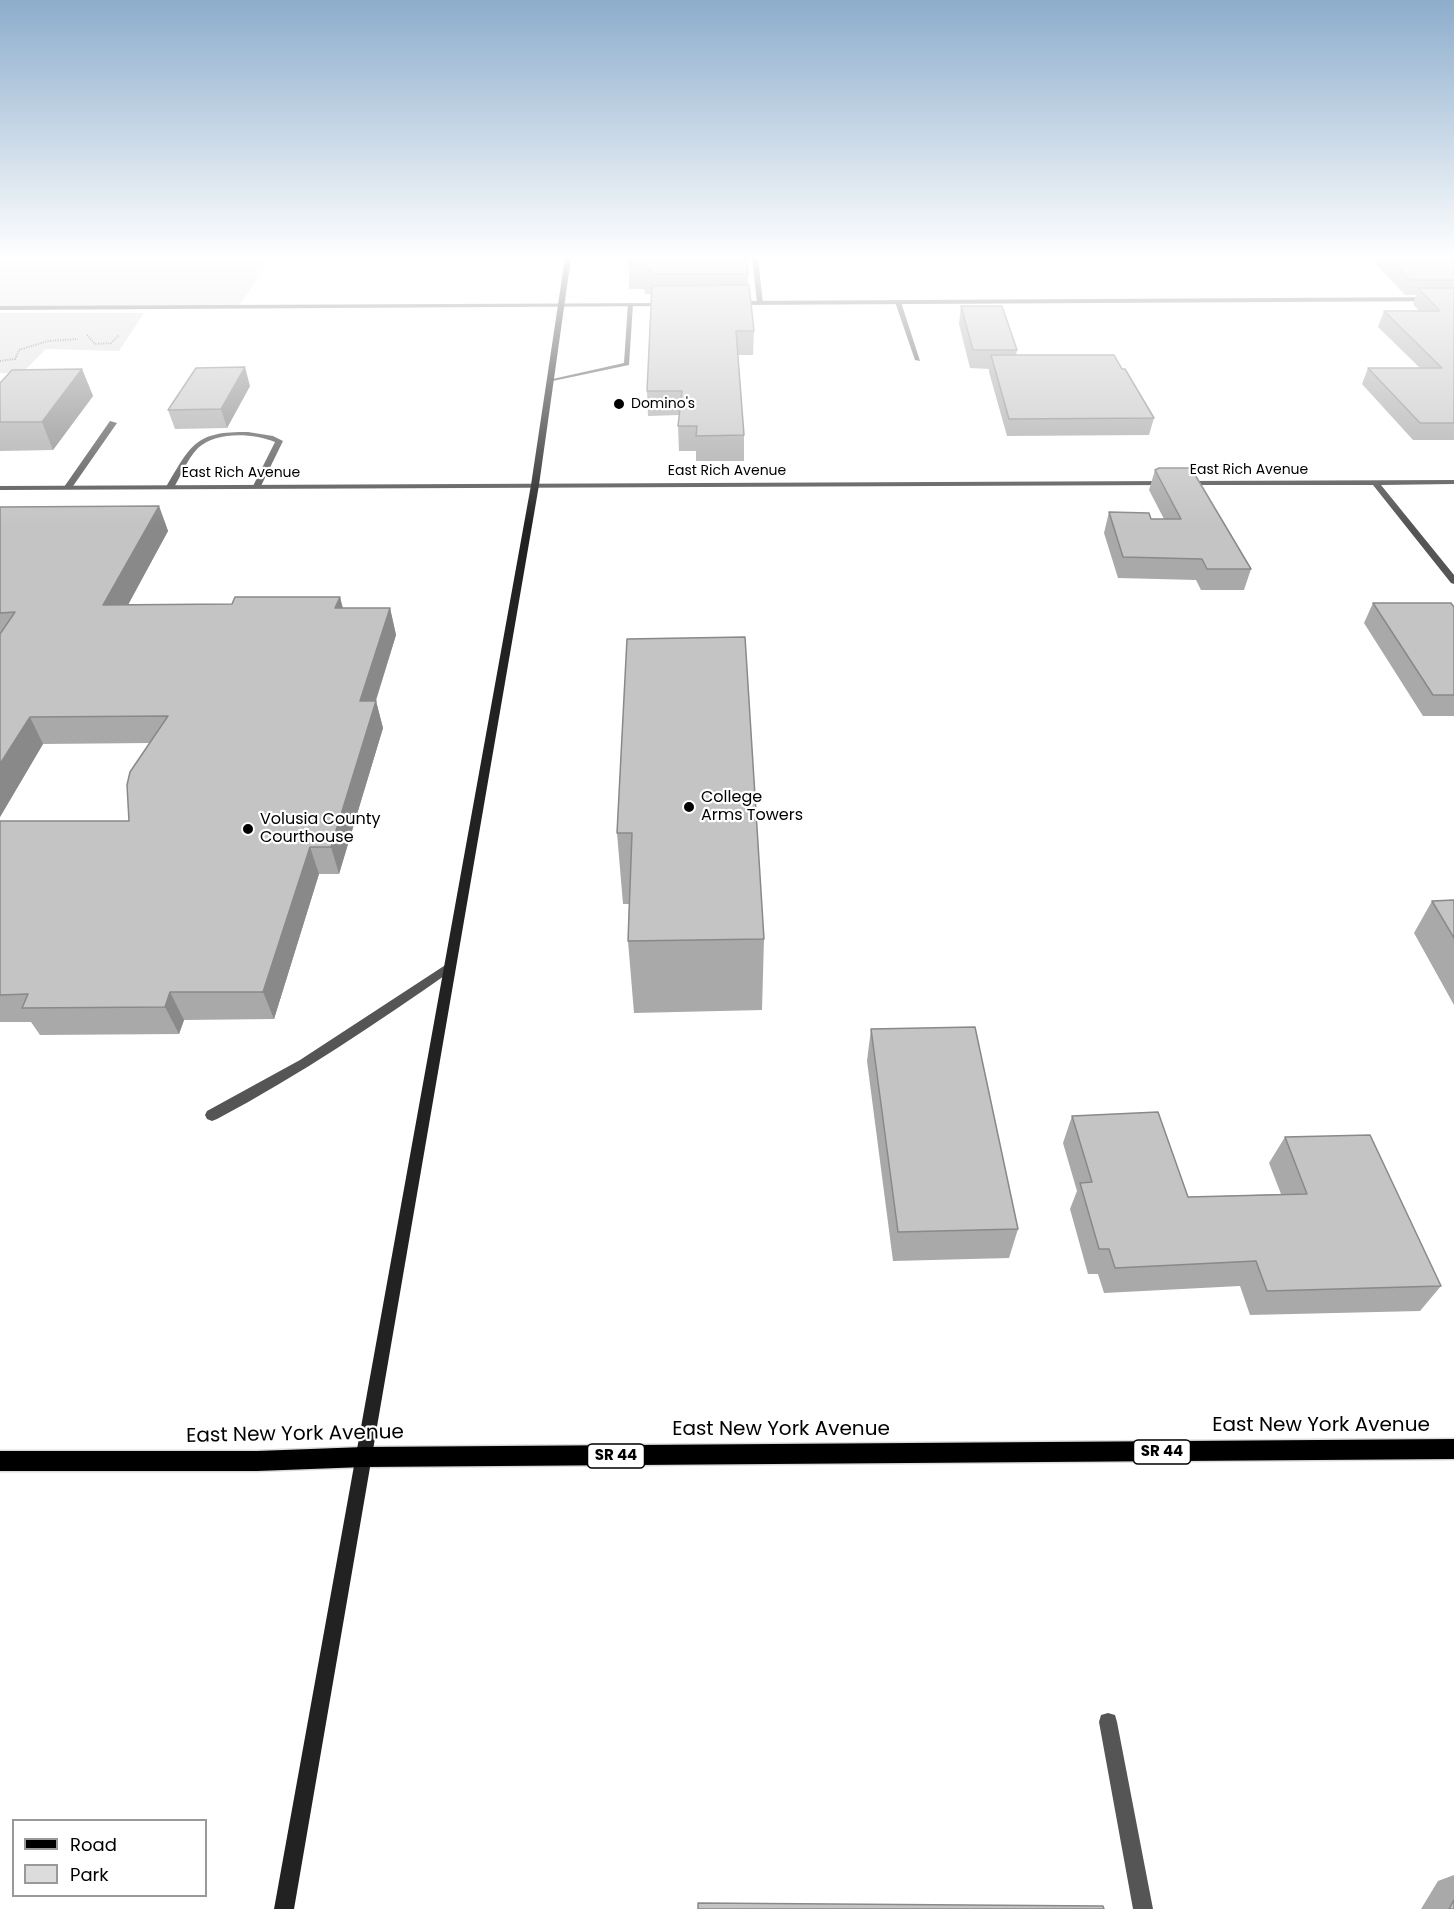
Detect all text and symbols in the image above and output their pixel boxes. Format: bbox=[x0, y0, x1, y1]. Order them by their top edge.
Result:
place label: Domino's bbox=[631, 396, 695, 412]
marker: Domino's bbox=[612, 397, 626, 411]
street label: East Rich Avenue bbox=[1190, 462, 1308, 478]
street label: East Rich Avenue bbox=[668, 463, 786, 479]
street label: East Rich Avenue bbox=[182, 465, 300, 481]
place label: College Arms Towers bbox=[701, 788, 803, 826]
marker: College Arms Towers bbox=[682, 800, 696, 814]
place label: Volusia County Courthouse bbox=[260, 810, 381, 848]
marker: Volusia County Courthouse bbox=[241, 822, 255, 836]
street label: East New York Avenue bbox=[1212, 1414, 1430, 1438]
street label: East New York Avenue bbox=[672, 1418, 890, 1442]
street label: East New York Avenue bbox=[186, 1421, 404, 1449]
road number: SR 44 bbox=[1134, 1440, 1190, 1464]
road number: SR 44 bbox=[588, 1444, 644, 1468]
legend bbox=[12, 1819, 207, 1897]
text: Road bbox=[70, 1832, 117, 1857]
text: Park bbox=[70, 1862, 109, 1887]

